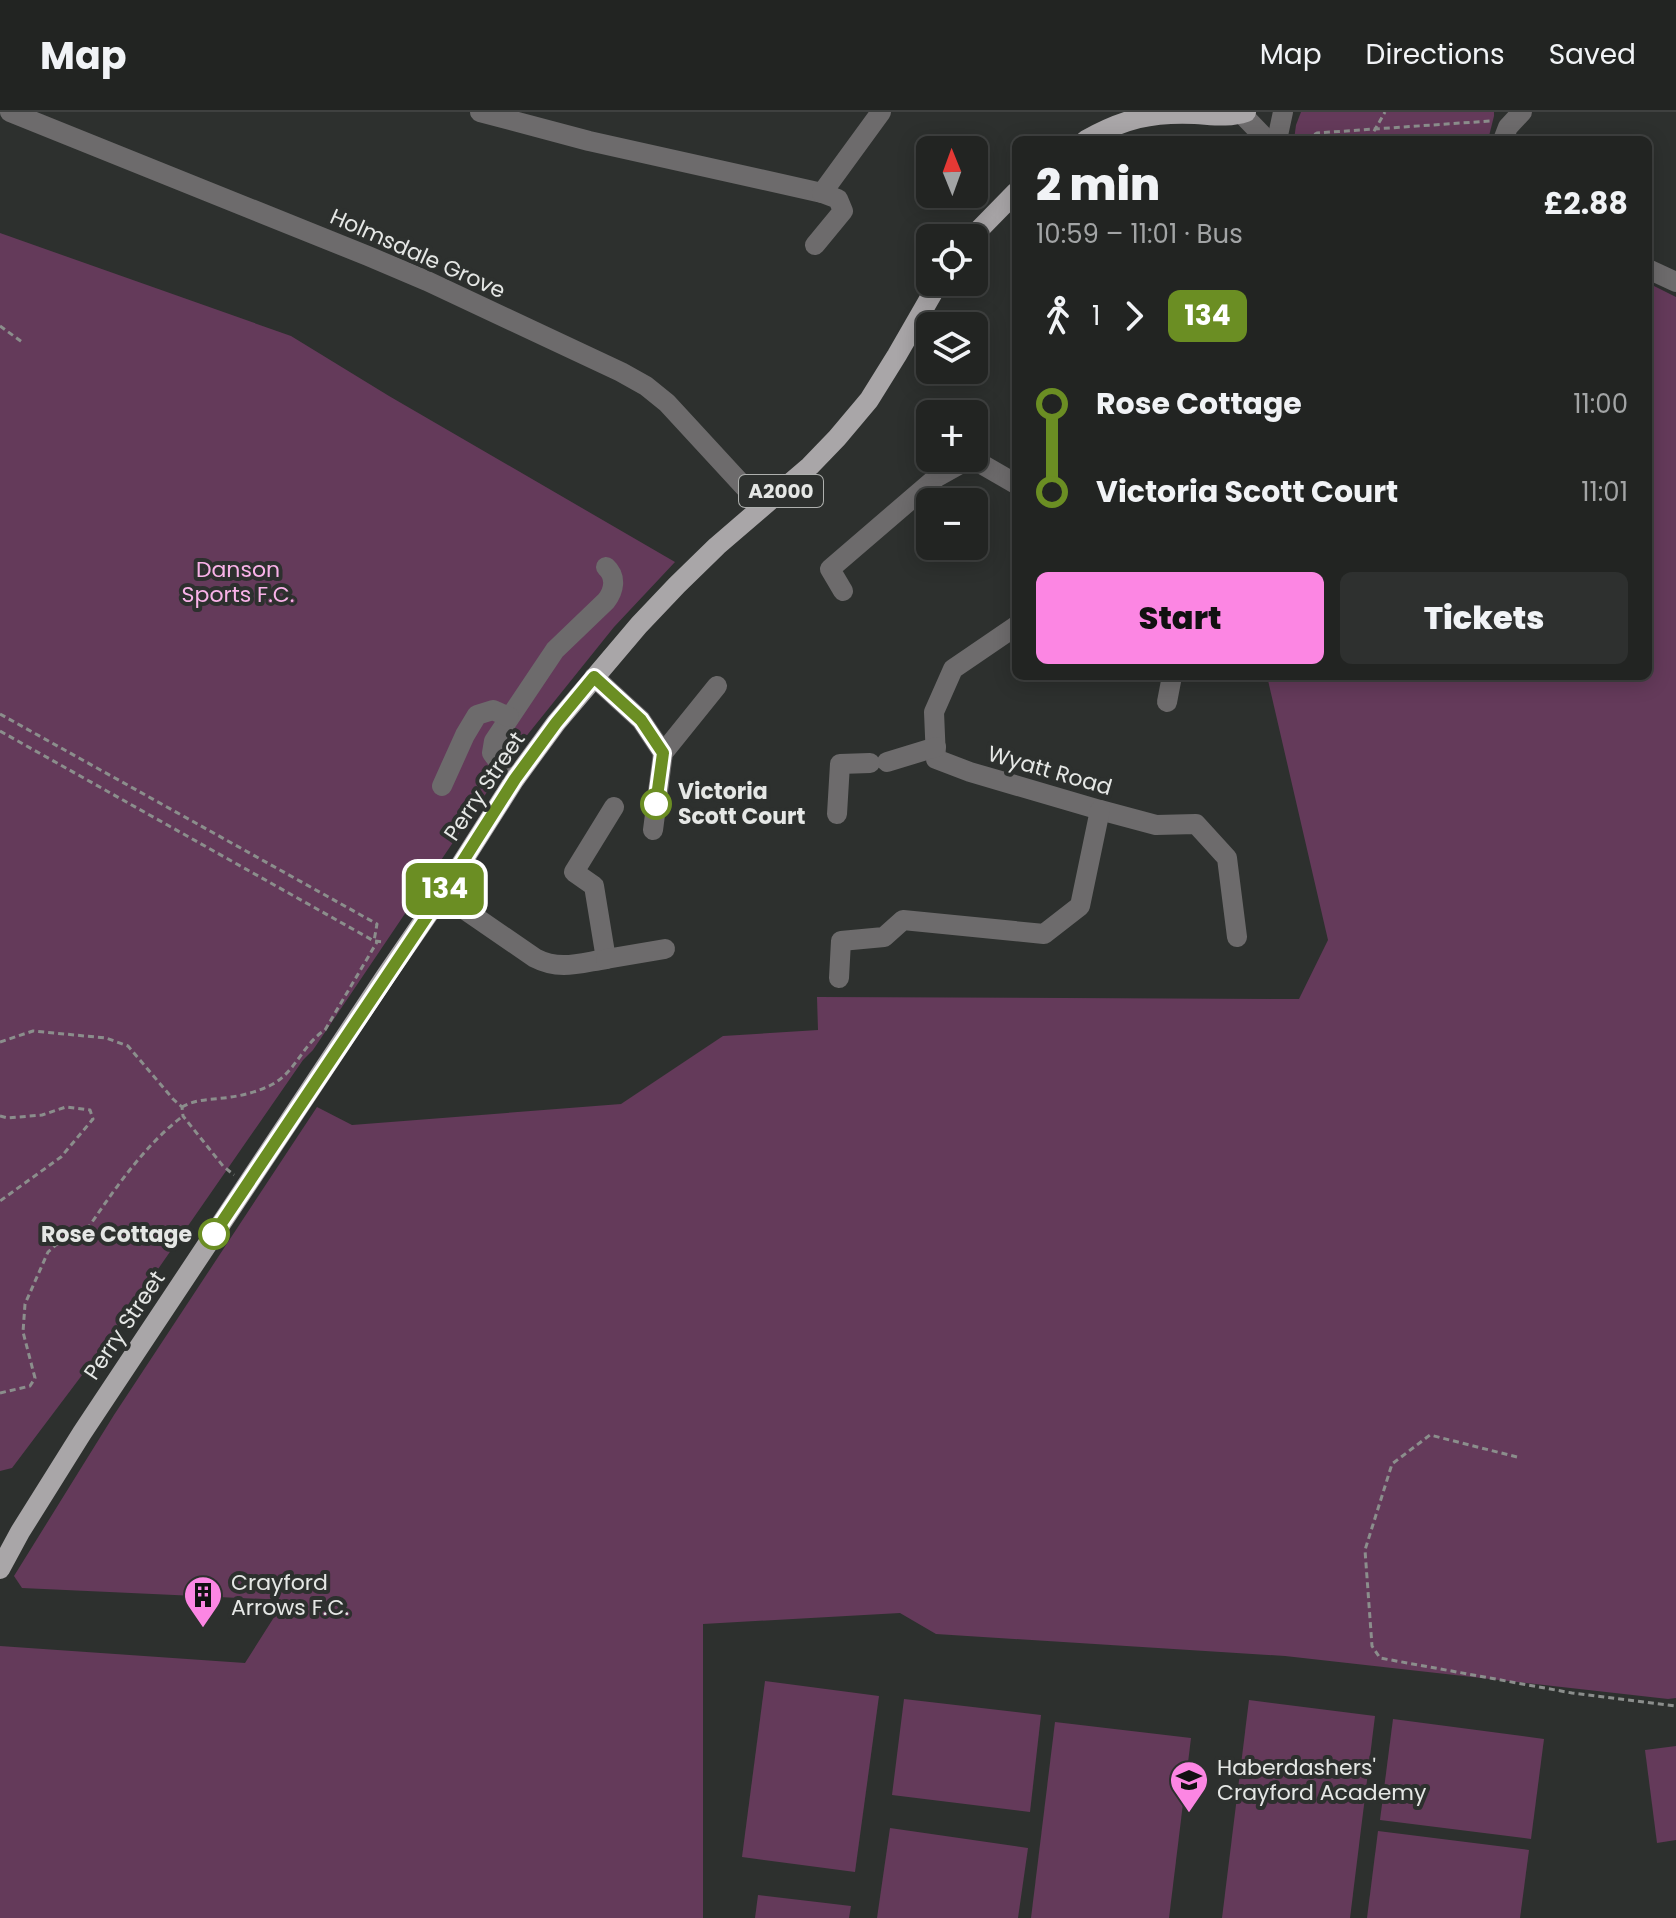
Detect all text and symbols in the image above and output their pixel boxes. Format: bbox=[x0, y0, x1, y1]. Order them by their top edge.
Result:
text: Map bbox=[40, 29, 127, 82]
text: Map bbox=[1260, 35, 1322, 74]
text: Directions bbox=[1366, 35, 1505, 74]
text: Saved bbox=[1549, 35, 1636, 74]
north arrow bbox=[916, 136, 988, 208]
map controls bbox=[916, 136, 988, 560]
text: 2 min bbox=[1036, 154, 1160, 215]
text: £2.88 bbox=[1544, 182, 1628, 225]
street label: Holmsdale Grove bbox=[325, 201, 510, 306]
text: 10:59 – 11:01 · Bus bbox=[1036, 216, 1243, 252]
button: locate bbox=[916, 224, 988, 296]
icon: walk bbox=[1036, 294, 1080, 338]
icon: forward bbox=[1112, 294, 1156, 338]
text: 134 bbox=[1184, 296, 1231, 335]
text: 1 bbox=[1092, 298, 1100, 334]
button: layers bbox=[916, 312, 988, 384]
text: Rose Cottage bbox=[1096, 382, 1302, 425]
text: 11:00 bbox=[1573, 386, 1628, 422]
button: + bbox=[916, 400, 988, 472]
text: Victoria Scott Court bbox=[1096, 470, 1398, 513]
text: 11:01 bbox=[1581, 474, 1628, 510]
road number: A2000 bbox=[739, 475, 823, 507]
button: − bbox=[916, 488, 988, 560]
park label: Danson Sports F.C. bbox=[182, 554, 294, 610]
button: Start bbox=[1036, 572, 1324, 664]
button: Tickets bbox=[1340, 572, 1628, 664]
street label: Perry Street bbox=[436, 726, 532, 847]
street label: Wyatt Road bbox=[984, 738, 1116, 803]
place label: Victoria Scott Court bbox=[678, 776, 805, 832]
marker: Victoria Scott Court bbox=[641, 789, 671, 819]
line badge: 134 bbox=[399, 863, 491, 915]
text: 134 bbox=[422, 869, 468, 908]
place label: Rose Cottage bbox=[41, 1219, 192, 1250]
marker: Rose Cottage bbox=[199, 1219, 229, 1249]
street label: Perry Street bbox=[76, 1265, 172, 1386]
place label: Crayford Arrows F.C. bbox=[231, 1567, 349, 1623]
building icon: Crayford Arrows F.C. bbox=[182, 1574, 224, 1629]
place label: Haberdashers' Crayford Academy bbox=[1217, 1752, 1427, 1808]
school or university icon: Haberdashers' Crayford Academy bbox=[1168, 1759, 1210, 1814]

